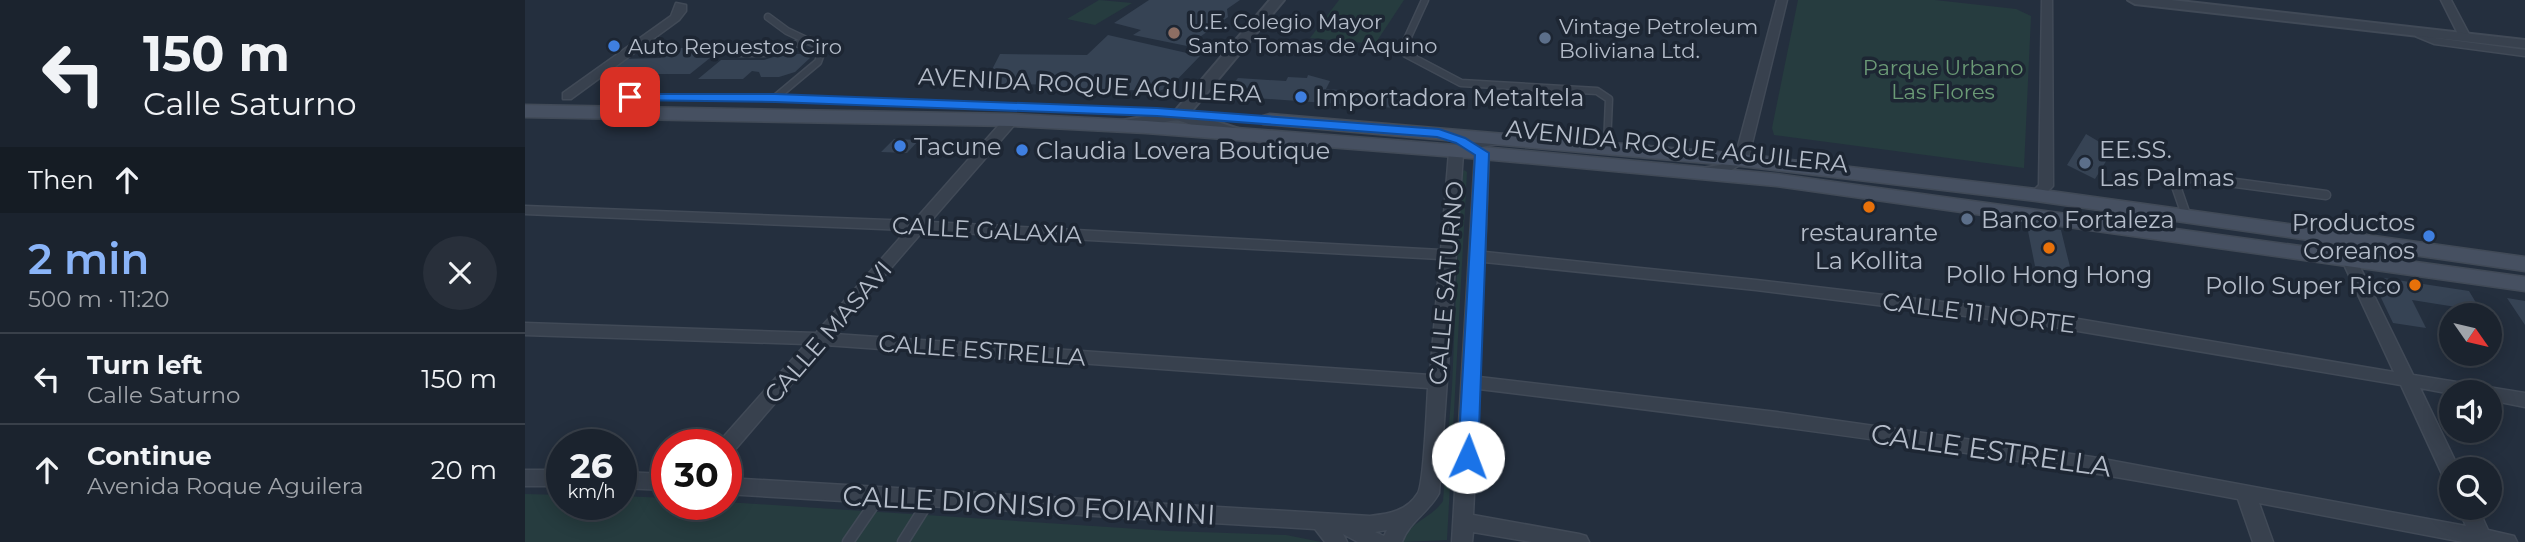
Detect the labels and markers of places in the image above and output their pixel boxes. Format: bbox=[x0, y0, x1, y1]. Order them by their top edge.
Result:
place label: U.E. Colegio Mayor Santo Tomas de Aquino bbox=[1188, 9, 1438, 58]
place label: Vintage Petroleum Boliviana Ltd. bbox=[1559, 14, 1758, 63]
marker: U.E. Colegio Mayor Santo Tomas de Aquino bbox=[1166, 25, 1182, 41]
marker: Vintage Petroleum Boliviana Ltd. bbox=[1537, 30, 1553, 46]
place label: Auto Repuestos Ciro bbox=[628, 34, 842, 59]
marker: Auto Repuestos Ciro bbox=[606, 38, 622, 54]
pin bbox=[600, 67, 660, 127]
place label: Importadora Metaltela bbox=[1315, 83, 1584, 112]
marker: Importadora Metaltela bbox=[1293, 89, 1309, 105]
place label: Tacune bbox=[914, 132, 1002, 161]
place label: EE.SS. Las Palmas bbox=[2099, 135, 2234, 192]
place label: Claudia Lovera Boutique bbox=[1036, 136, 1330, 165]
marker: Tacune bbox=[892, 138, 908, 154]
marker: Claudia Lovera Boutique bbox=[1014, 142, 1030, 158]
marker: EE.SS. Las Palmas bbox=[2077, 155, 2093, 171]
marker: restaurante La Kollita bbox=[1861, 199, 1877, 215]
place label: Banco Fortaleza bbox=[1981, 205, 2175, 234]
place label: Productos Coreanos bbox=[2292, 208, 2415, 265]
marker: Banco Fortaleza bbox=[1959, 211, 1975, 227]
place label: restaurante La Kollita bbox=[1800, 218, 1938, 275]
marker: Productos Coreanos bbox=[2421, 228, 2437, 244]
marker: Pollo Hong Hong bbox=[2041, 240, 2057, 256]
place label: Pollo Hong Hong bbox=[1946, 260, 2152, 289]
place label: Pollo Super Rico bbox=[2205, 271, 2401, 300]
marker: Pollo Super Rico bbox=[2407, 277, 2423, 293]

